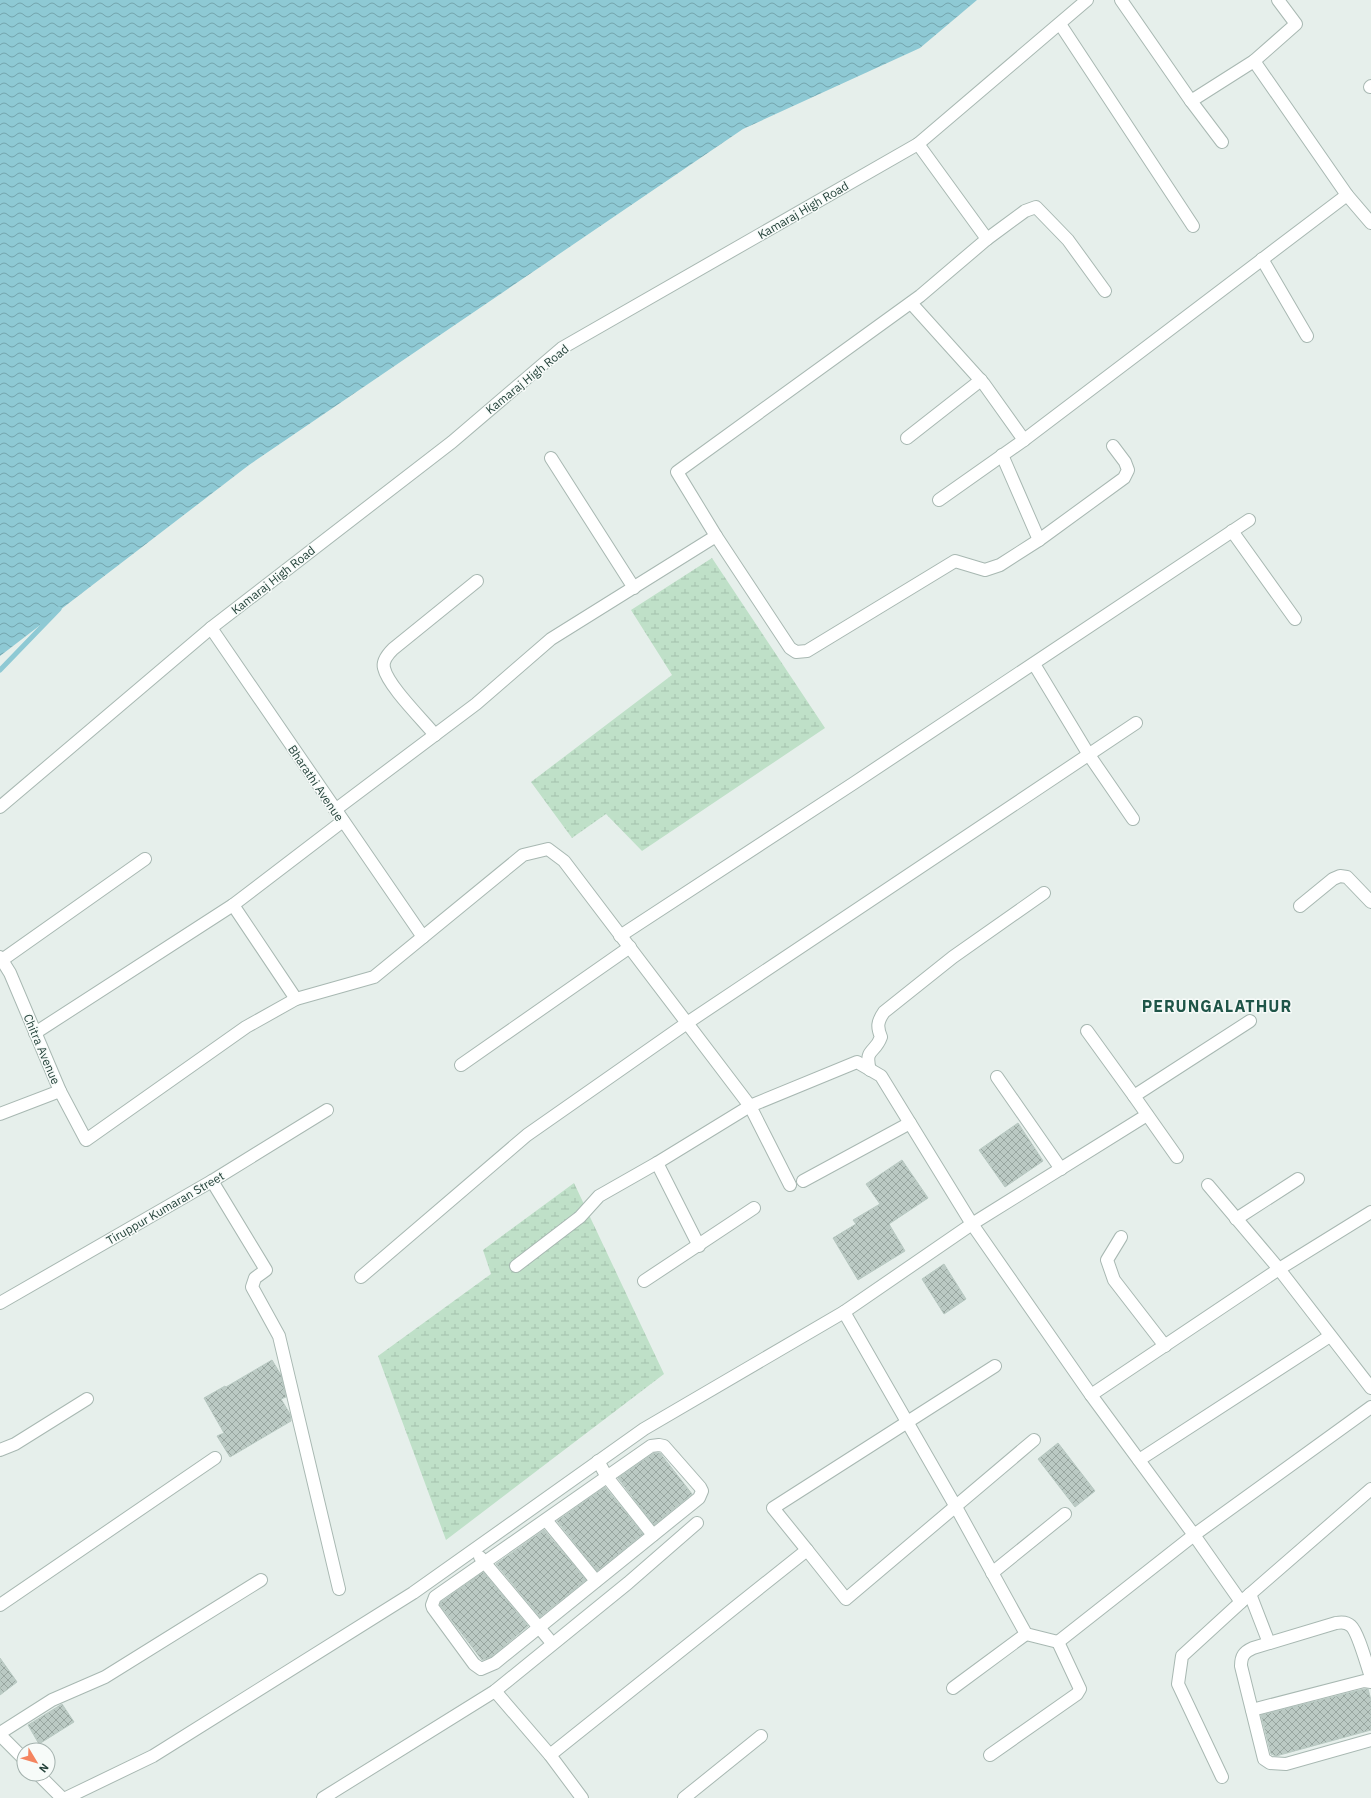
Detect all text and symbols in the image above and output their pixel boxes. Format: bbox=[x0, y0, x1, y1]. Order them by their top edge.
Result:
street label: Kamaraj High Road bbox=[755, 178, 851, 242]
street label: Kamaraj High Road bbox=[482, 341, 572, 417]
street label: Kamaraj High Road bbox=[228, 543, 318, 617]
street label: Bharathi Avenue bbox=[285, 742, 347, 824]
district label: PERUNGALATHUR bbox=[1142, 996, 1292, 1016]
street label: Chitra Avenue bbox=[20, 1011, 64, 1087]
street label: Tiruppur Kumaran Street bbox=[103, 1168, 227, 1248]
north arrow bbox=[16, 1742, 56, 1782]
text: N bbox=[36, 1761, 52, 1776]

